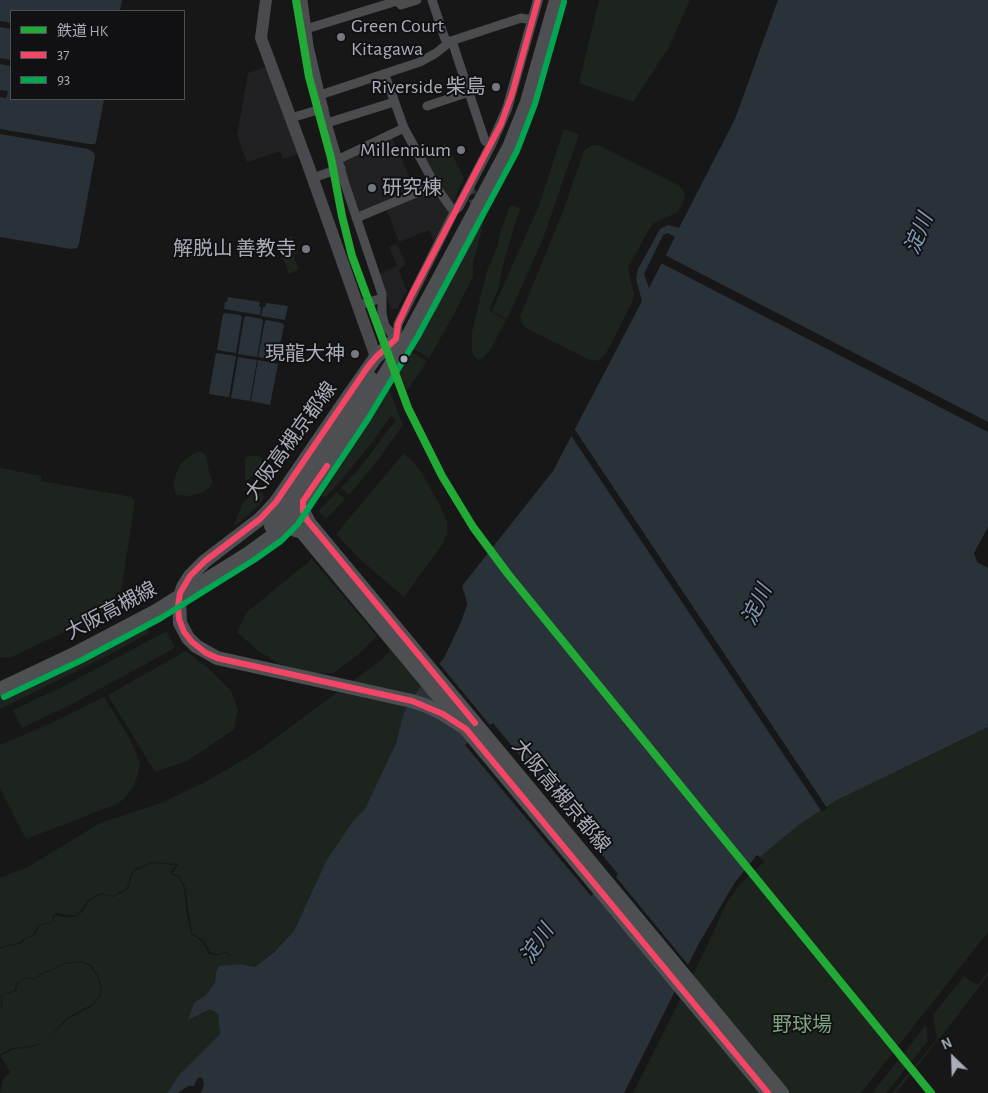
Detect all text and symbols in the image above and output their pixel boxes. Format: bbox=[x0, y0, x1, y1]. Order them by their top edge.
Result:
legend bbox=[10, 10, 185, 100]
place label: Green Court Kitagawa bbox=[351, 14, 444, 61]
text: 鉄道 HK bbox=[57, 24, 108, 39]
marker: Green Court Kitagawa bbox=[335, 31, 347, 43]
text: 37 bbox=[57, 47, 69, 62]
text: 93 bbox=[57, 72, 70, 87]
place label: Riverside 柴島 bbox=[371, 75, 486, 99]
marker: Riverside 柴島 bbox=[490, 81, 502, 93]
place label: Millennium bbox=[360, 138, 451, 162]
marker: Millennium bbox=[455, 144, 467, 156]
place label: 研究棟 bbox=[382, 176, 442, 200]
marker: 研究棟 bbox=[366, 182, 378, 194]
water label: 淀川 bbox=[899, 210, 939, 258]
place label: 解脱山 善教寺 bbox=[173, 237, 296, 261]
marker: 解脱山 善教寺 bbox=[300, 243, 312, 255]
place label: 現龍大神 bbox=[265, 342, 345, 366]
marker: 現龍大神 bbox=[349, 348, 361, 360]
unlabelled marker bbox=[399, 354, 409, 364]
street label: 大阪高槻京都線 bbox=[240, 377, 342, 505]
street label: 大阪高槻線 bbox=[61, 577, 161, 645]
water label: 淀川 bbox=[737, 581, 777, 629]
street label: 大阪高槻京都線 bbox=[507, 735, 615, 857]
water label: 淀川 bbox=[515, 920, 559, 968]
park label: 野球場 bbox=[772, 1013, 832, 1037]
north arrow bbox=[928, 1033, 978, 1083]
text: N bbox=[940, 1036, 954, 1053]

